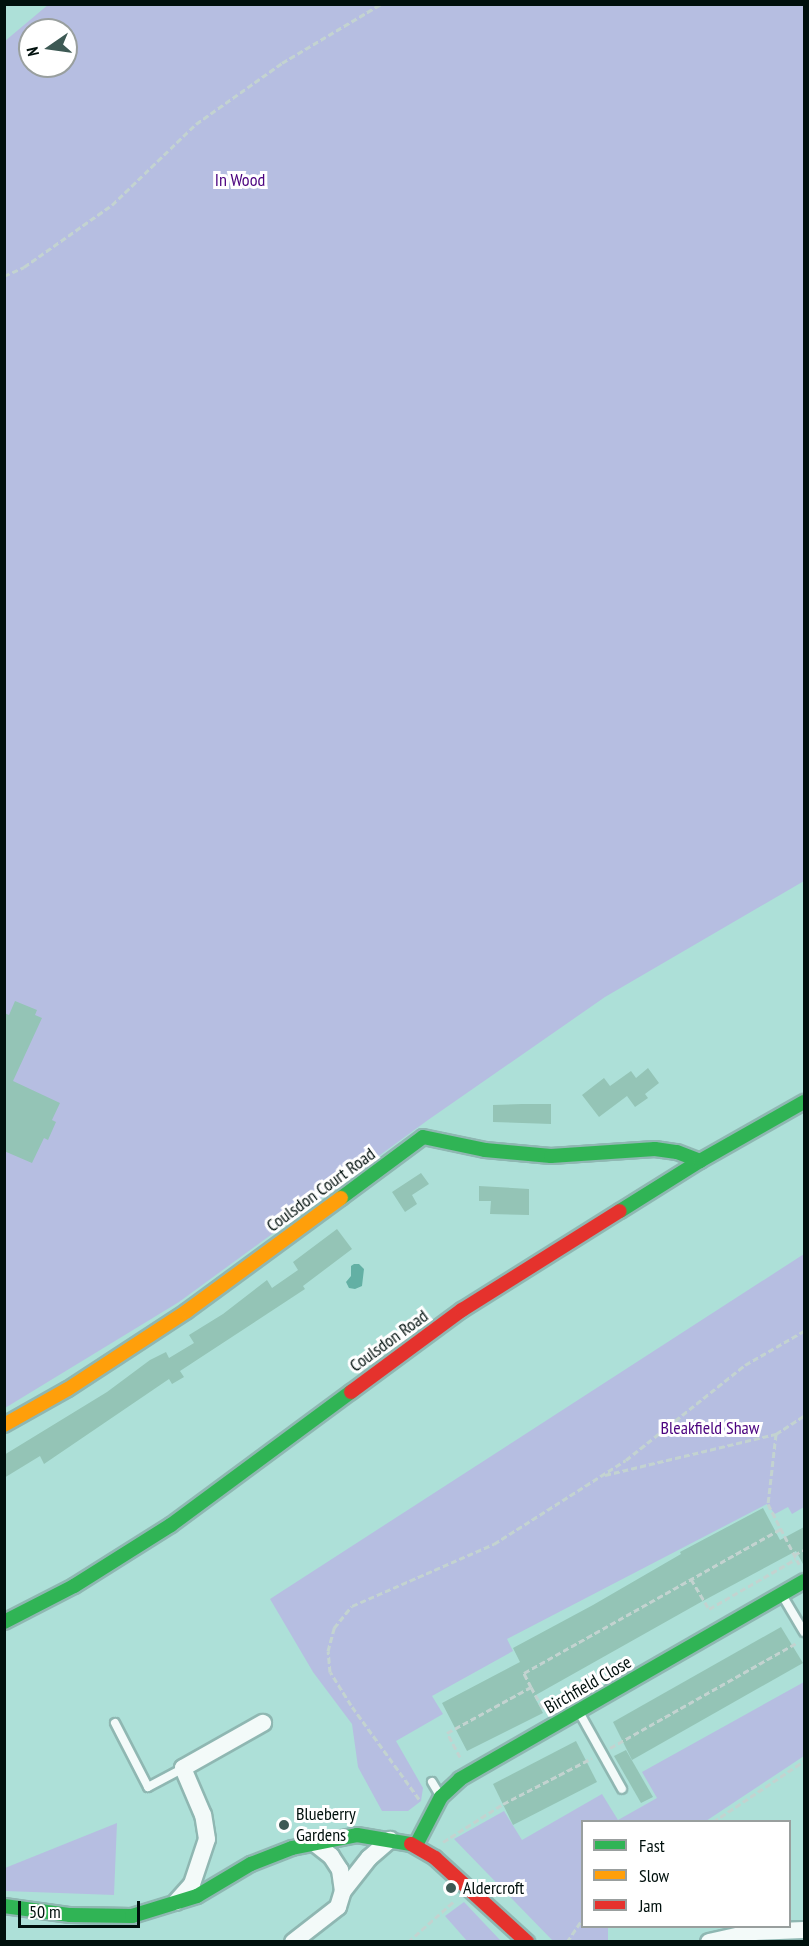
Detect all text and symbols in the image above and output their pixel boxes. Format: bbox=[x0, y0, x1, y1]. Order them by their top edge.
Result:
north arrow bbox=[18, 18, 78, 78]
text: N bbox=[22, 45, 43, 58]
park label: In Wood bbox=[215, 169, 265, 191]
street label: Coulsdon Court Road bbox=[262, 1143, 380, 1237]
street label: Coulsdon Road bbox=[346, 1305, 432, 1377]
park label: Bleakfield Shaw bbox=[661, 1417, 759, 1439]
street label: Birchfield Close bbox=[541, 1652, 635, 1718]
place label: Blueberry Gardens bbox=[296, 1804, 356, 1846]
marker: Blueberry Gardens bbox=[277, 1818, 291, 1832]
legend bbox=[581, 1820, 791, 1928]
text: Fast bbox=[639, 1834, 665, 1857]
text: Slow bbox=[639, 1864, 669, 1887]
place label: Aldercroft bbox=[463, 1877, 524, 1899]
marker: Aldercroft bbox=[444, 1881, 458, 1895]
scale bar bbox=[21, 1889, 142, 1927]
text: Jam bbox=[639, 1894, 662, 1917]
text: 50 m bbox=[29, 1900, 61, 1923]

